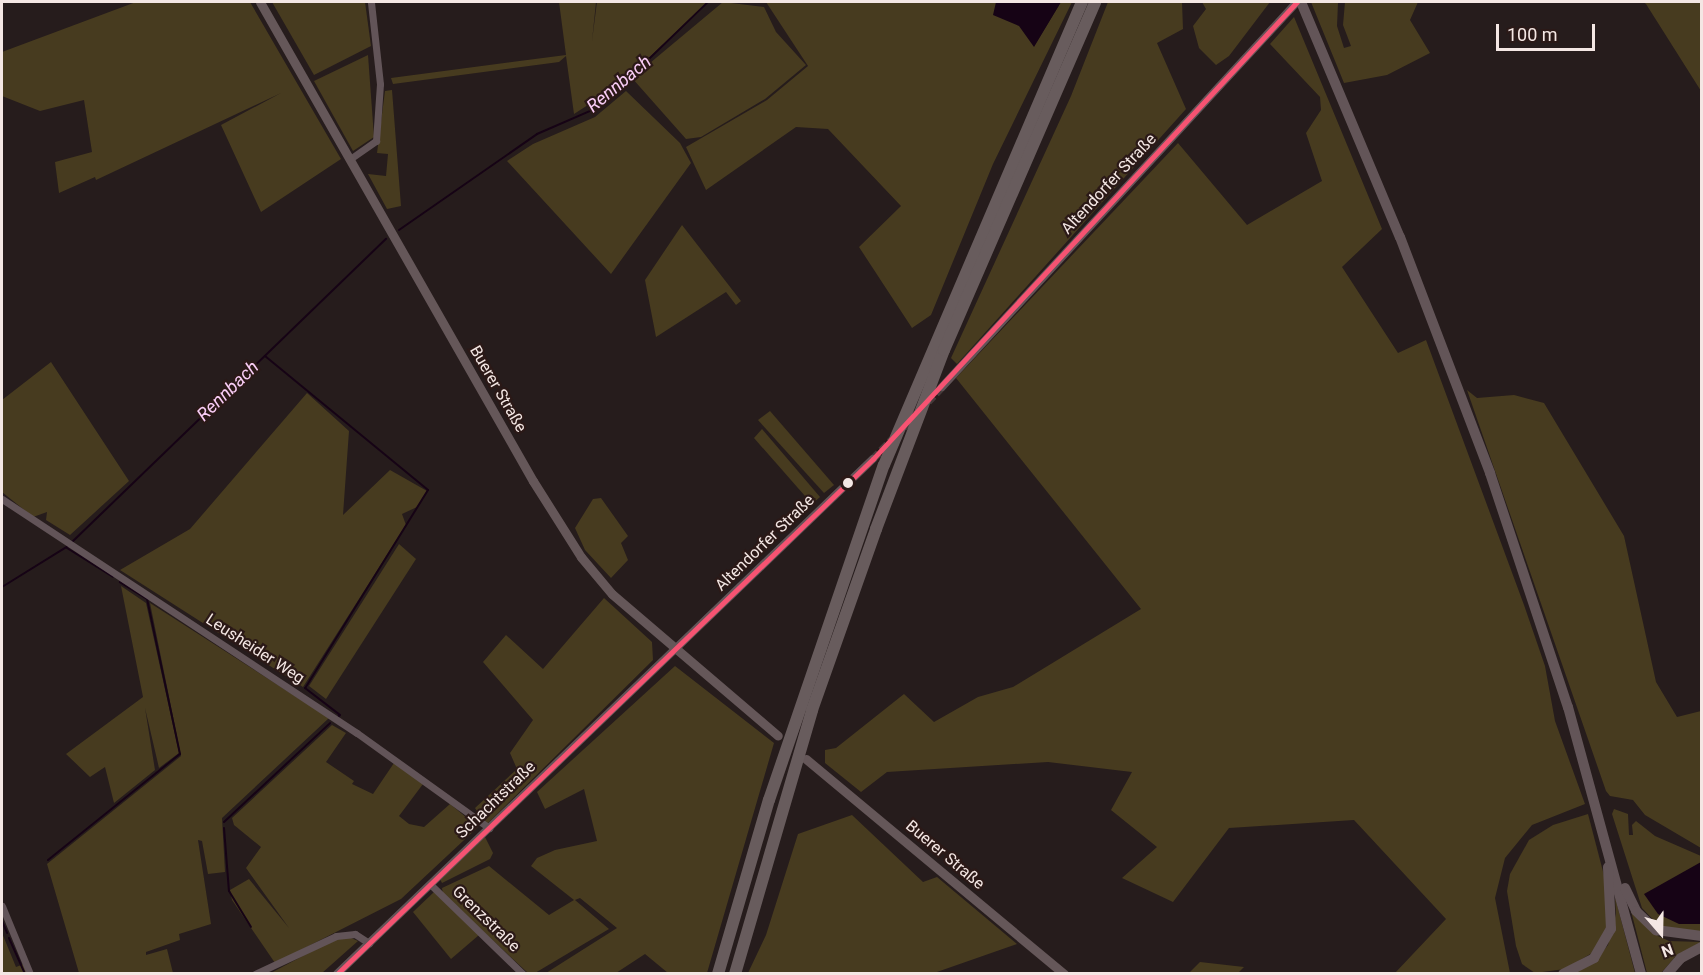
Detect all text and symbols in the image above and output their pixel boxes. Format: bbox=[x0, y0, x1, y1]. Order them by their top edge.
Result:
scale bar bbox=[1499, 12, 1598, 50]
text: 100 m bbox=[1507, 24, 1558, 45]
water label: Rennbach bbox=[582, 51, 656, 117]
street label: Altendorfer Straße bbox=[1058, 130, 1160, 238]
street label: Buerer Straße bbox=[465, 342, 531, 436]
water label: Rennbach bbox=[193, 356, 263, 426]
unlabelled marker bbox=[842, 477, 854, 489]
street label: Altendorfer Straße bbox=[711, 491, 819, 595]
street label: Leusheider Weg bbox=[202, 610, 308, 688]
street label: Schachtstraße bbox=[452, 757, 540, 843]
street label: Buerer Straße bbox=[902, 816, 988, 894]
street label: Grenzstraße bbox=[448, 882, 524, 956]
north arrow bbox=[1631, 903, 1691, 963]
text: N bbox=[1659, 940, 1676, 961]

